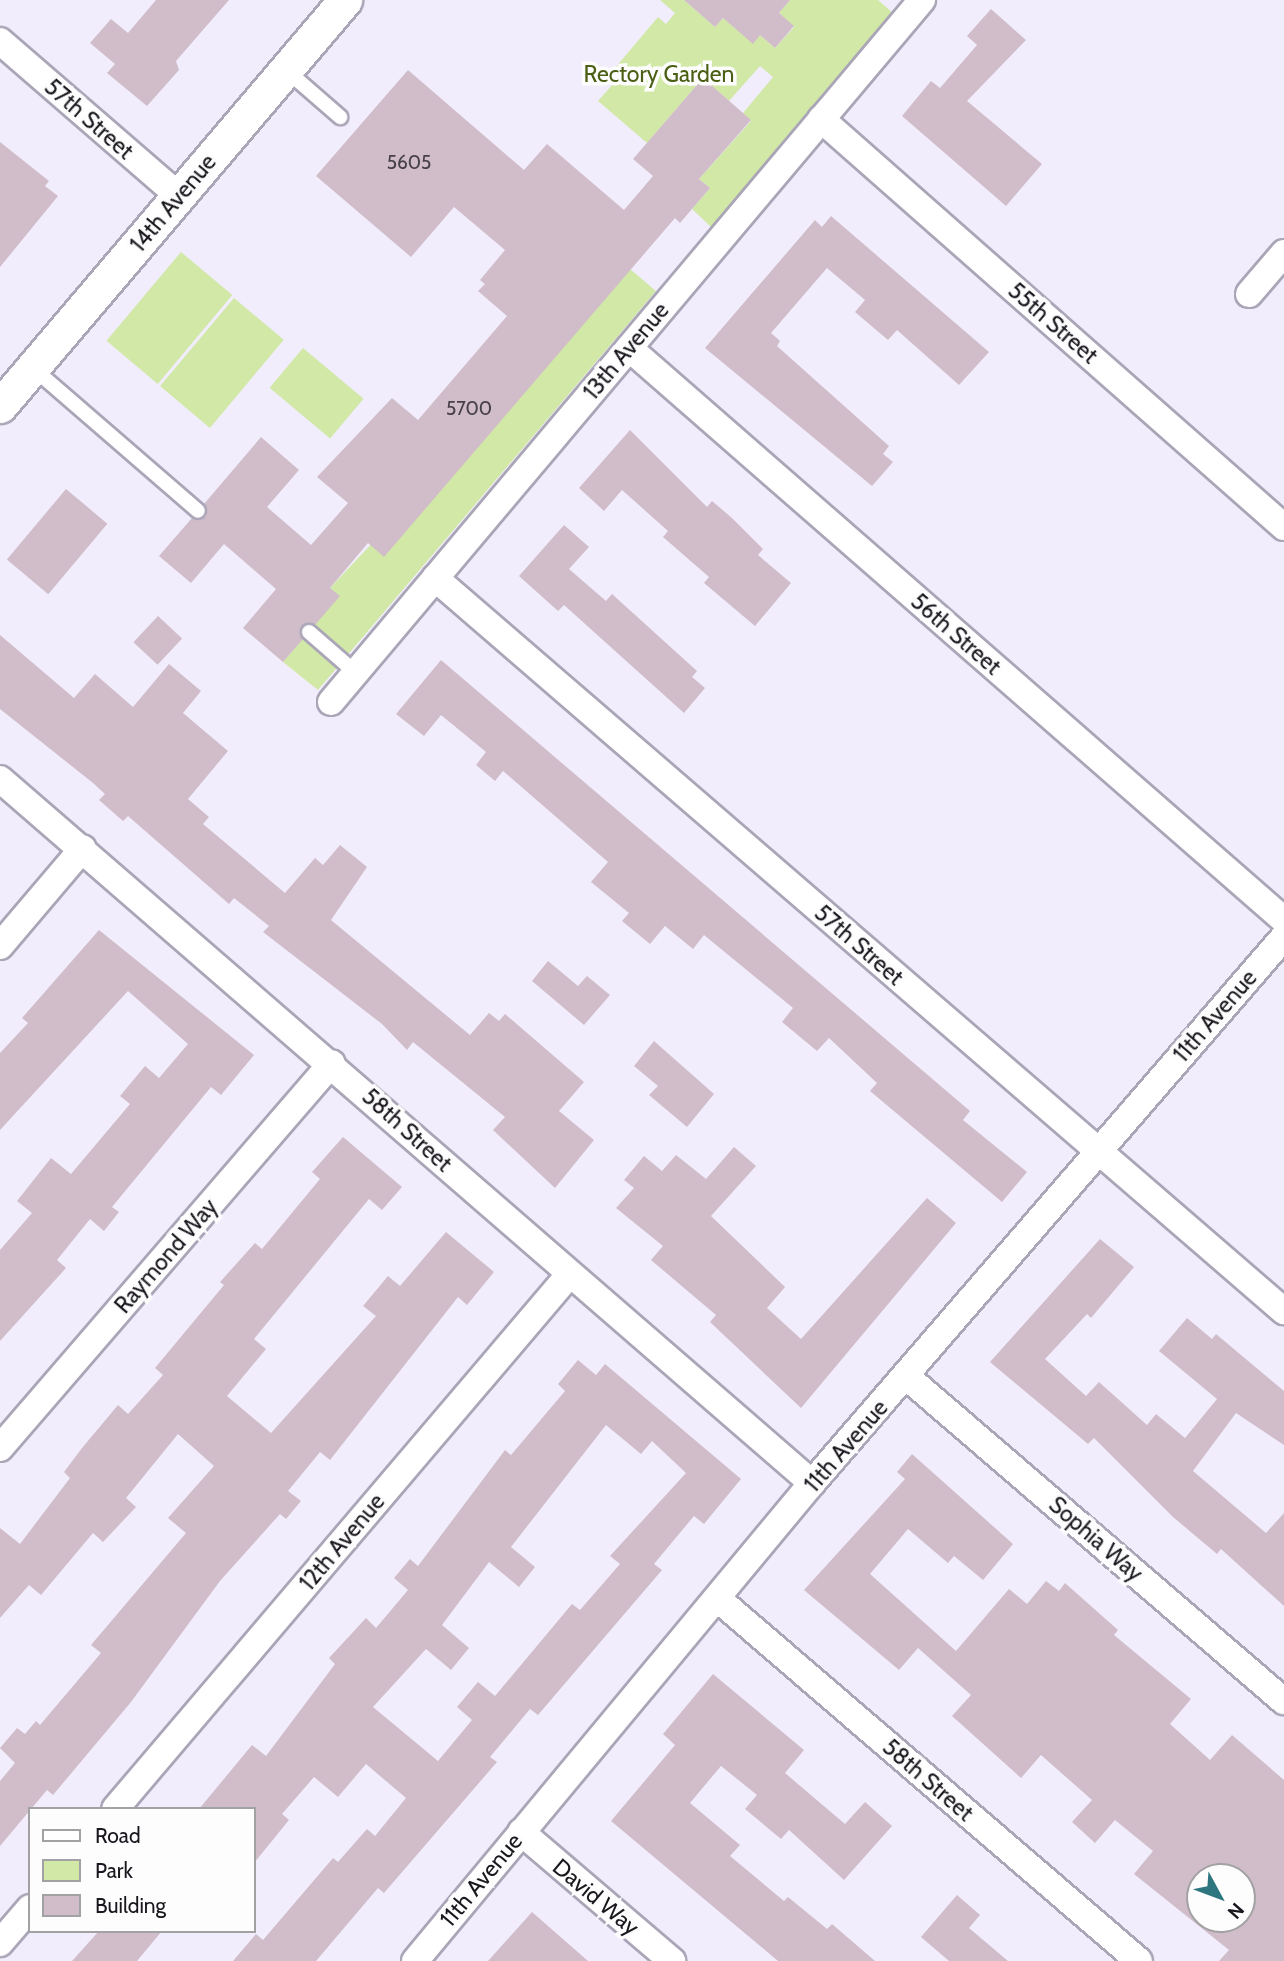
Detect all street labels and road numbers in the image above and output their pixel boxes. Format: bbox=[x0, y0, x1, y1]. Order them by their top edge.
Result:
street label: 57th Street bbox=[39, 73, 139, 165]
street label: 14th Avenue bbox=[124, 149, 222, 257]
street label: 55th Street bbox=[1003, 277, 1103, 369]
street label: 13th Avenue bbox=[577, 297, 675, 405]
street label: 56th Street bbox=[905, 587, 1007, 681]
street label: 57th Street bbox=[809, 899, 909, 991]
street label: 11th Avenue bbox=[1167, 964, 1263, 1068]
street label: 58th Street bbox=[357, 1083, 457, 1177]
street label: Raymond Way bbox=[109, 1193, 223, 1319]
street label: 11th Avenue bbox=[798, 1394, 894, 1498]
street label: 12th Avenue bbox=[294, 1488, 390, 1596]
street label: Sophia Way bbox=[1043, 1491, 1149, 1587]
street label: 58th Street bbox=[877, 1733, 979, 1827]
street label: 11th Avenue bbox=[434, 1828, 528, 1932]
street label: David Way bbox=[547, 1853, 645, 1941]

